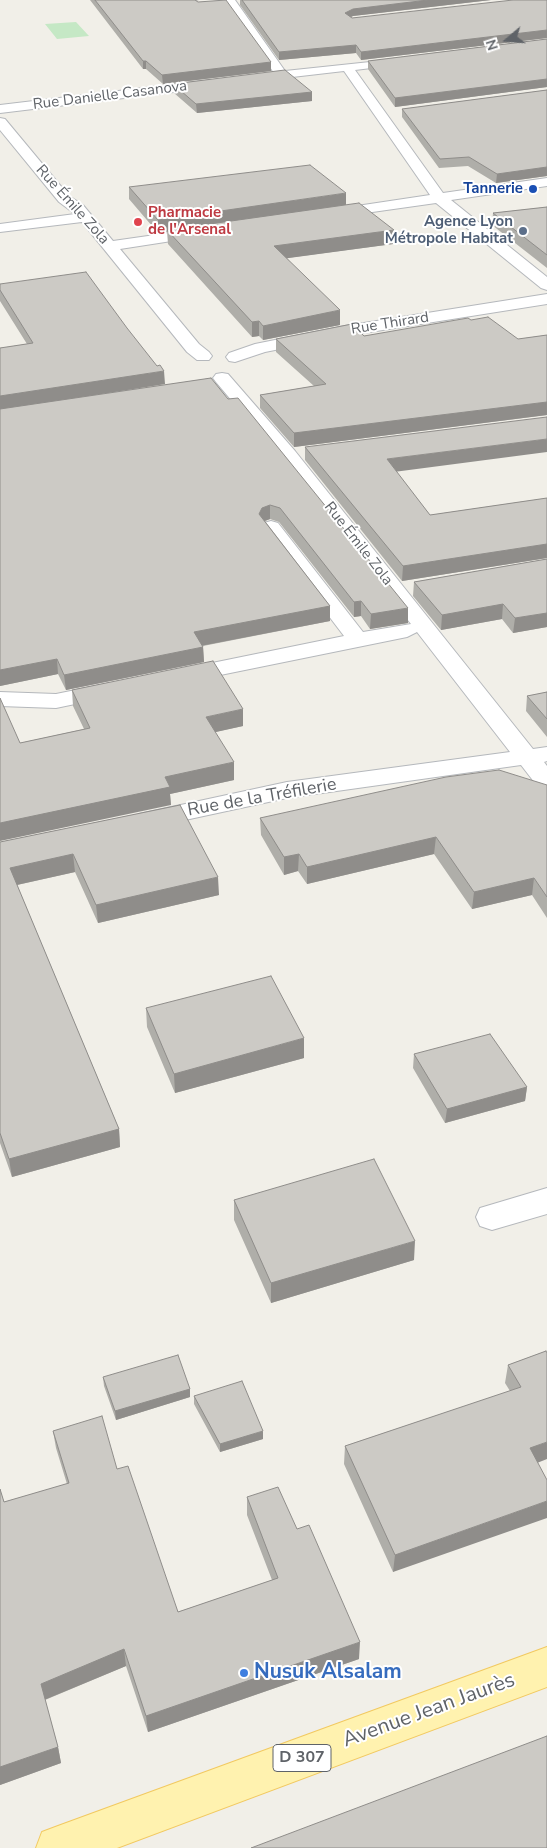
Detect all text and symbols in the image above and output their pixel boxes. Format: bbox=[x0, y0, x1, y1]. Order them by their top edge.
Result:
north arrow bbox=[482, 15, 532, 65]
text: N bbox=[482, 37, 503, 53]
street label: Rue Danielle Casanova bbox=[32, 78, 188, 114]
street label: Rue Émile Zola bbox=[32, 161, 112, 249]
place label: Tannerie bbox=[463, 180, 523, 198]
marker: Tannerie bbox=[527, 183, 539, 195]
place label: Pharmacie de l'Arsenal bbox=[148, 204, 231, 239]
place label: Agence Lyon Métropole Habitat bbox=[385, 213, 513, 248]
marker: Pharmacie de l'Arsenal bbox=[132, 216, 144, 228]
marker: Agence Lyon Métropole Habitat bbox=[517, 225, 529, 237]
street label: Rue Thirard bbox=[350, 309, 430, 339]
street label: Rue Émile Zola bbox=[320, 499, 396, 589]
street label: Rue de la Tréfilerie bbox=[186, 774, 338, 822]
place label: Nusuk Alsalam bbox=[254, 1660, 402, 1686]
marker: Nusuk Alsalam bbox=[238, 1667, 250, 1679]
street label: Avenue Jean Jaurès bbox=[339, 1668, 519, 1754]
road number: D 307 bbox=[273, 1745, 331, 1772]

